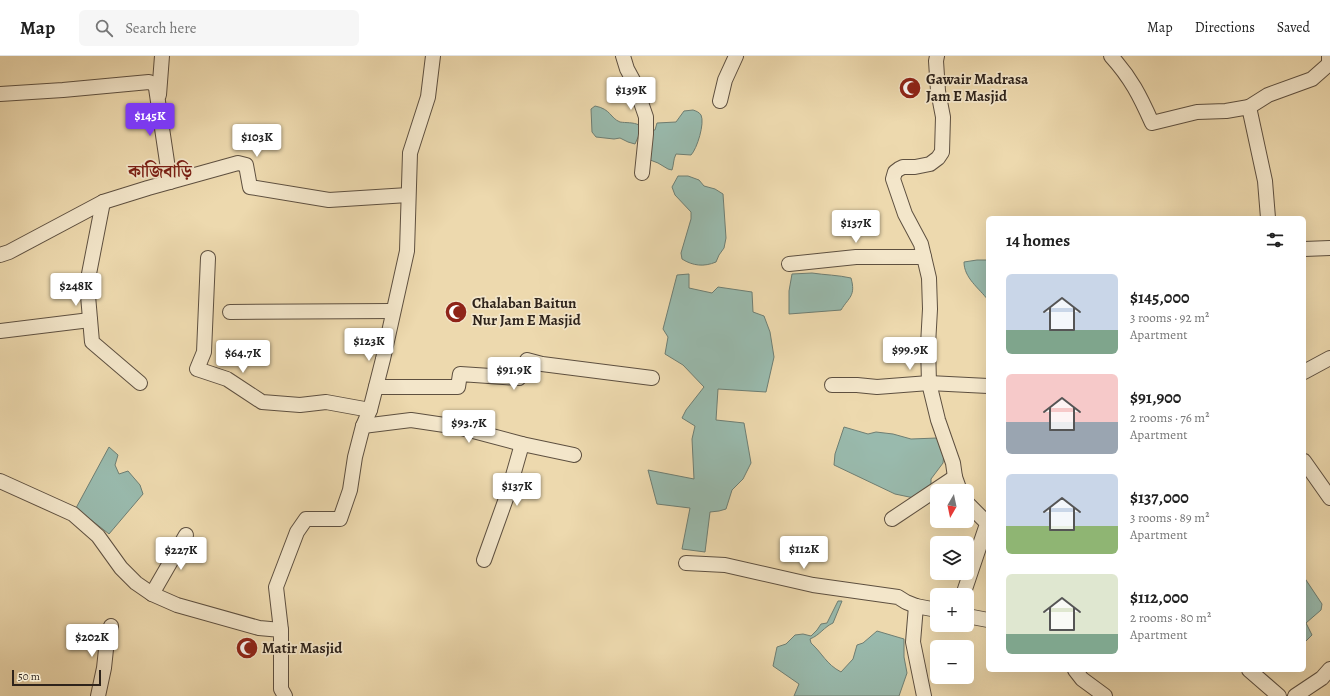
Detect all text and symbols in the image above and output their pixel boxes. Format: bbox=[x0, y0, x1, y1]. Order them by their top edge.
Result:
search box bbox=[79, 10, 359, 46]
text: Map bbox=[20, 15, 55, 41]
icon: search bbox=[93, 17, 115, 39]
text: Search here bbox=[125, 18, 197, 38]
text: Map bbox=[1147, 18, 1173, 37]
text: Directions bbox=[1195, 18, 1255, 37]
text: Saved bbox=[1277, 18, 1310, 37]
place label: Gawair Madrasa Jam E Masjid bbox=[926, 69, 1029, 106]
mosque icon: Gawair Madrasa Jam E Masjid bbox=[897, 75, 923, 101]
pin: $139K bbox=[603, 77, 659, 111]
text: $139K bbox=[616, 81, 646, 98]
pin: $145K bbox=[122, 103, 178, 137]
text: $145K bbox=[135, 107, 165, 124]
pin: $103K bbox=[229, 124, 285, 158]
text: $103K bbox=[241, 128, 273, 145]
district label: কাজিবাড়ি bbox=[127, 160, 193, 183]
pin: $137K bbox=[828, 210, 884, 244]
text: $137K bbox=[841, 214, 871, 231]
text: 14 homes bbox=[1006, 229, 1070, 252]
icon: filters bbox=[1264, 229, 1286, 251]
pin: $248K bbox=[48, 273, 104, 307]
text: $248K bbox=[59, 277, 93, 294]
text: $145,000 bbox=[1130, 286, 1189, 309]
icon: home bbox=[1038, 290, 1086, 338]
place label: Chalaban Baitun Nur Jam E Masjid bbox=[472, 293, 582, 330]
mosque icon: Chalaban Baitun Nur Jam E Masjid bbox=[443, 299, 469, 325]
text: 3 rooms · 92 m² bbox=[1130, 309, 1209, 326]
text: Apartment bbox=[1130, 326, 1188, 343]
pin: $123K bbox=[341, 328, 397, 362]
text: $123K bbox=[353, 332, 385, 349]
pin: $99.9K bbox=[877, 337, 943, 371]
pin: $64.7K bbox=[210, 340, 276, 374]
text: $99.9K bbox=[892, 341, 928, 358]
text: $64.7K bbox=[225, 344, 261, 361]
pin: $91.9K bbox=[481, 357, 547, 391]
text: $91.9K bbox=[497, 361, 531, 378]
text: $91,900 bbox=[1130, 386, 1181, 409]
icon: home bbox=[1038, 390, 1086, 438]
text: 2 rooms · 76 m² bbox=[1130, 409, 1209, 426]
pin: $93.7K bbox=[436, 410, 502, 444]
text: $93.7K bbox=[451, 414, 487, 431]
text: Apartment bbox=[1130, 426, 1188, 443]
pin: $137K bbox=[489, 473, 545, 507]
text: $137K bbox=[502, 477, 532, 494]
north arrow bbox=[930, 484, 974, 528]
map controls bbox=[930, 484, 974, 684]
text: $137,000 bbox=[1130, 486, 1189, 509]
icon: home bbox=[1038, 490, 1086, 538]
text: 3 rooms · 89 m² bbox=[1130, 509, 1209, 526]
text: Apartment bbox=[1130, 526, 1188, 543]
pin: $112K bbox=[776, 536, 832, 570]
button: layers bbox=[930, 536, 974, 580]
pin: $227K bbox=[153, 537, 209, 571]
text: $112K bbox=[789, 540, 819, 557]
text: $227K bbox=[165, 541, 197, 558]
text: $112,000 bbox=[1130, 586, 1189, 609]
button: + bbox=[930, 588, 974, 632]
icon: home bbox=[1038, 590, 1086, 638]
text: 2 rooms · 80 m² bbox=[1130, 609, 1211, 626]
pin: $202K bbox=[64, 624, 120, 658]
text: Apartment bbox=[1130, 626, 1188, 643]
text: $202K bbox=[75, 628, 109, 645]
mosque icon: Matir Masjid bbox=[234, 635, 260, 661]
place label: Matir Masjid bbox=[262, 638, 343, 658]
button: − bbox=[930, 640, 974, 684]
scale bar bbox=[12, 668, 101, 687]
text: 50 m bbox=[18, 669, 40, 684]

